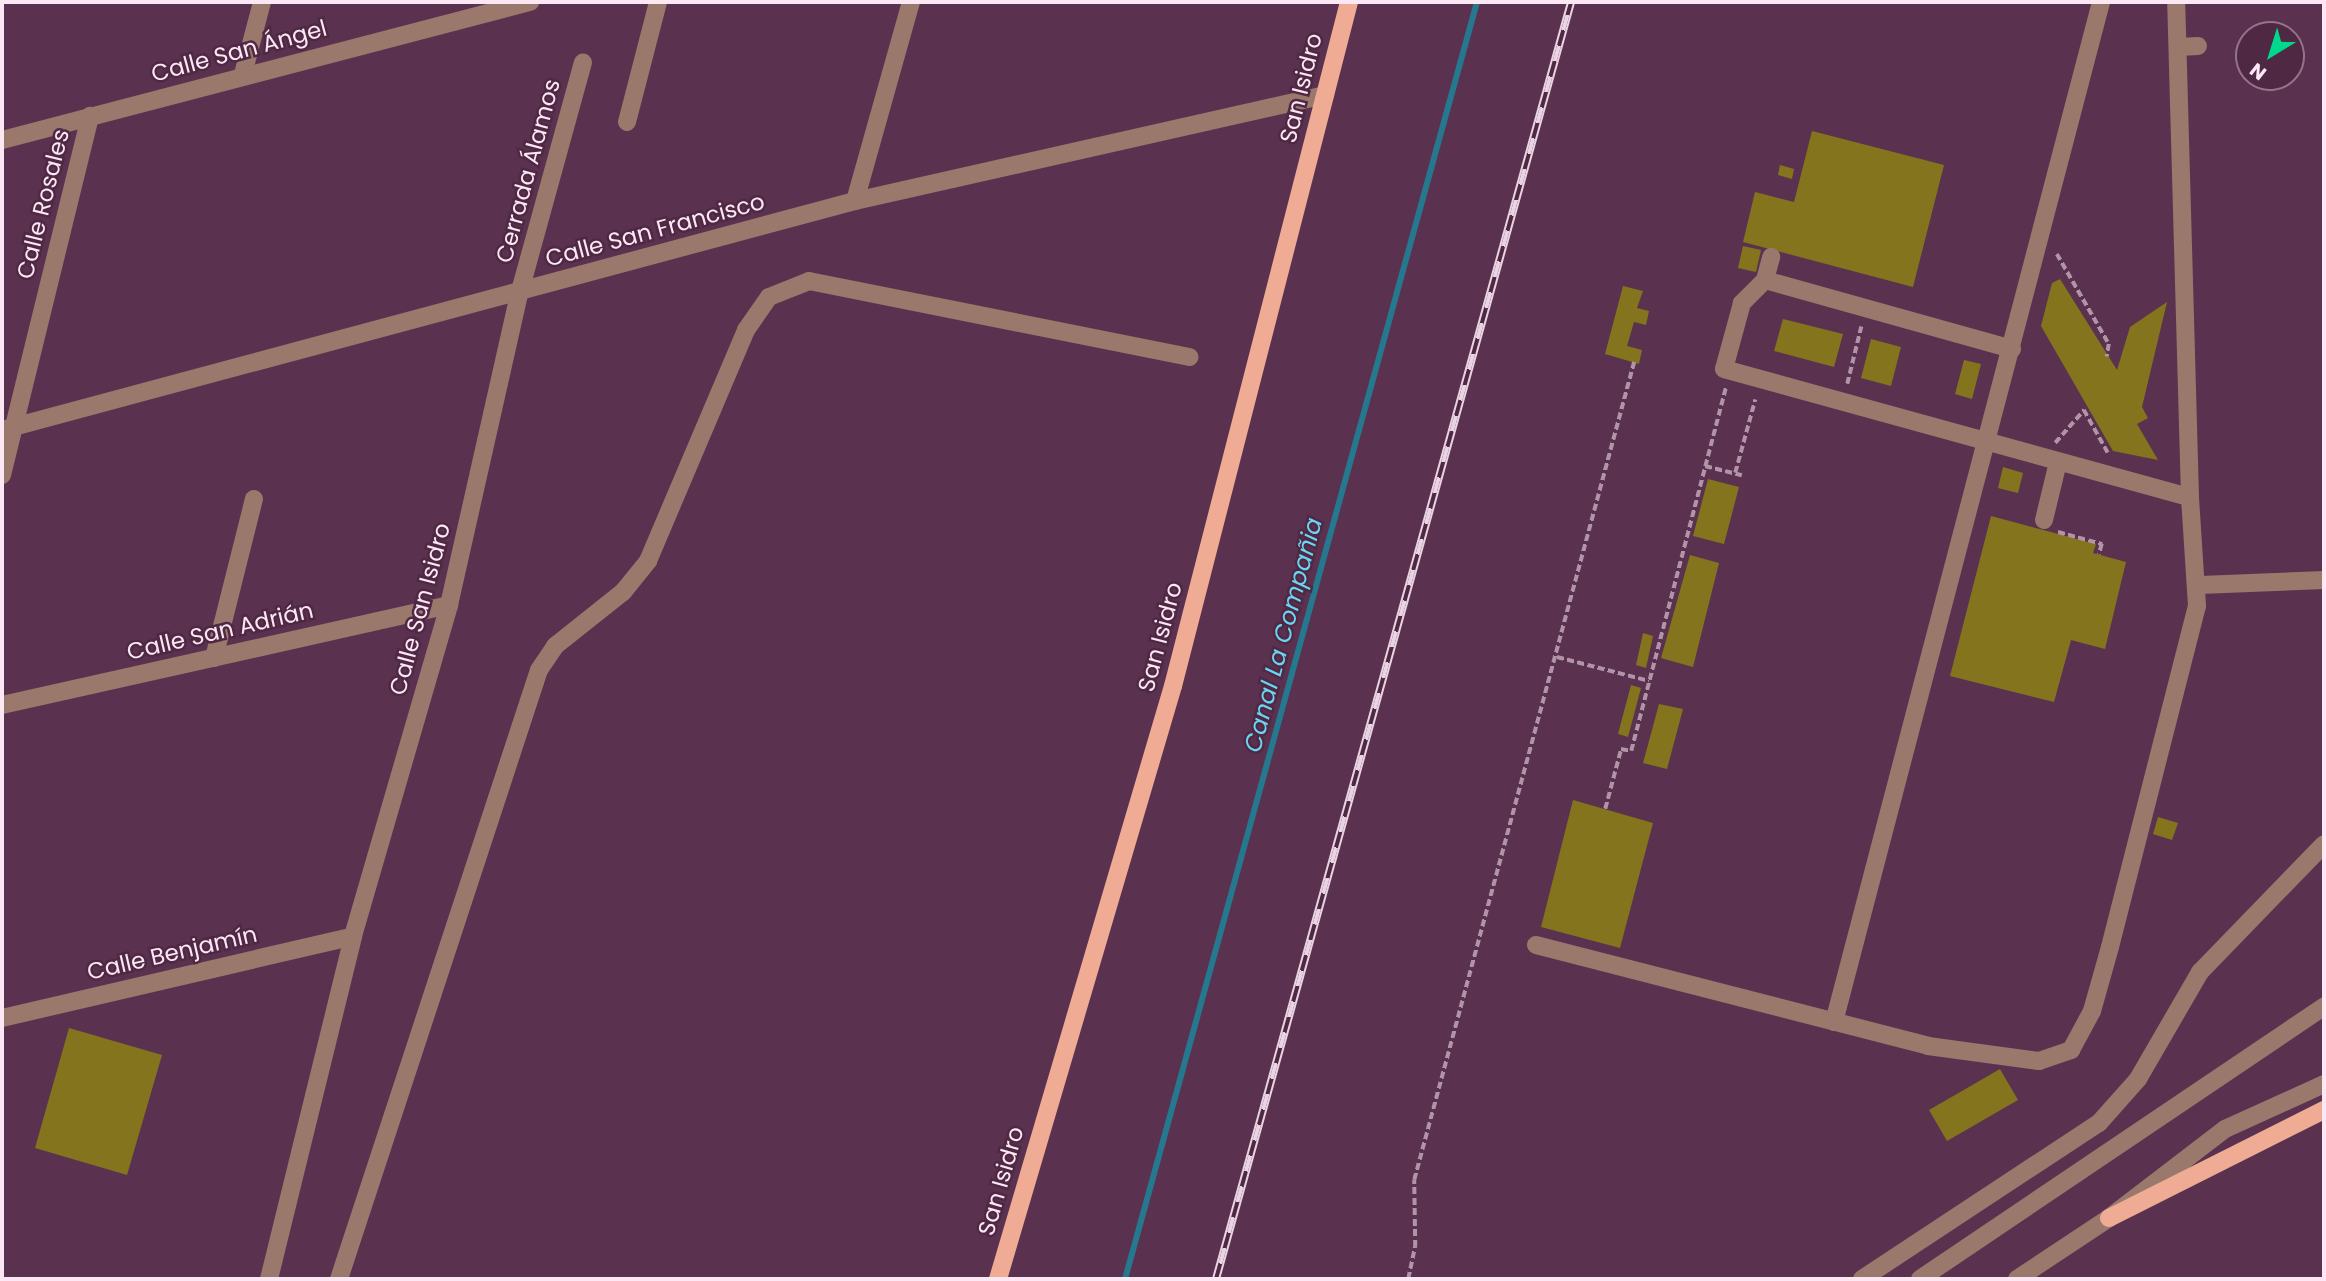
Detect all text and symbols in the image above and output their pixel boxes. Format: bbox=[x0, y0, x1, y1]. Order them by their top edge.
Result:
street label: Calle San Ángel bbox=[148, 14, 330, 88]
north arrow bbox=[2235, 21, 2305, 91]
street label: San Isidro bbox=[1274, 30, 1328, 146]
text: N bbox=[2244, 56, 2272, 86]
street label: Cerrada Álamos bbox=[490, 76, 566, 266]
street label: Calle Rosales bbox=[11, 126, 75, 282]
street label: Calle San Francisco bbox=[542, 187, 768, 273]
water label: Canal La Compañia bbox=[1238, 515, 1328, 755]
street label: Calle San Isidro bbox=[384, 520, 456, 698]
street label: San Isidro bbox=[1132, 579, 1188, 695]
street label: Calle San Adrián bbox=[124, 596, 316, 666]
street label: Calle Benjamín bbox=[84, 920, 260, 986]
street label: San Isidro bbox=[972, 1123, 1030, 1239]

